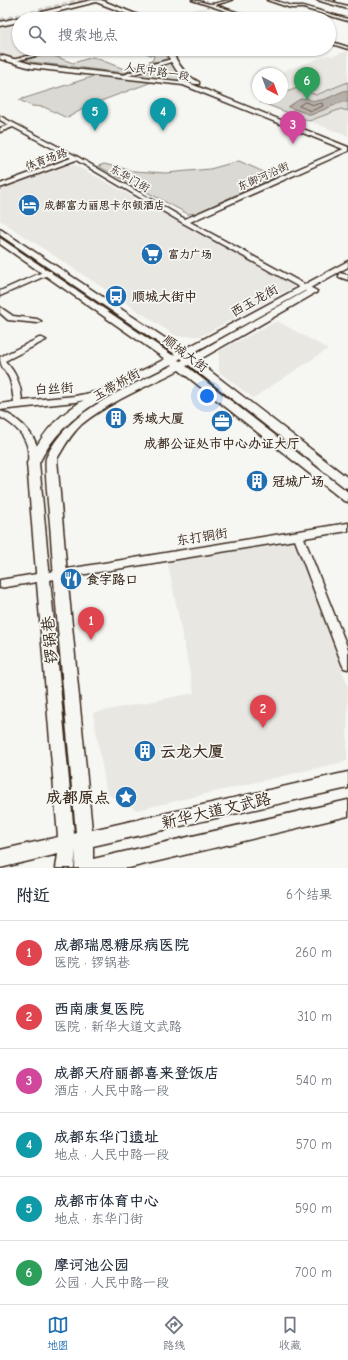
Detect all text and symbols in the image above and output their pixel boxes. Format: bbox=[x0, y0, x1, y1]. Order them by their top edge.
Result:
search box bbox=[12, 12, 336, 56]
icon: search bbox=[26, 23, 48, 45]
text: 搜索地点 bbox=[58, 26, 118, 44]
street label: 人民中路一段 bbox=[123, 60, 191, 83]
pin: 6 bbox=[294, 67, 320, 100]
north arrow bbox=[252, 68, 288, 104]
pin: 5 bbox=[82, 98, 108, 131]
pin: 4 bbox=[150, 98, 176, 131]
pin: 3 bbox=[280, 111, 306, 144]
street label: 体育场路 bbox=[23, 146, 69, 173]
street label: 东御河沿街 bbox=[235, 159, 292, 194]
street label: 东华门街 bbox=[107, 162, 153, 196]
hotel icon: 成都富力丽思卡尔顿酒店 bbox=[16, 192, 42, 218]
place label: 成都富力丽思卡尔顿酒店 bbox=[44, 199, 165, 212]
supermarket icon: 富力广场 bbox=[139, 241, 165, 267]
place label: 富力广场 bbox=[168, 248, 212, 261]
street label: 西玉龙街 bbox=[228, 281, 281, 320]
bus stop icon: 顺城大街中 bbox=[103, 283, 129, 309]
place label: 顺城大街中 bbox=[132, 289, 197, 304]
street label: 顺城大街 bbox=[160, 332, 211, 375]
street label: 玉带桥街 bbox=[90, 365, 143, 404]
street label: 白丝街 bbox=[34, 380, 74, 397]
your location bbox=[197, 386, 217, 406]
building icon: 秀域大厦 bbox=[103, 405, 129, 431]
office icon: 成都公证处市中心办证大厅 bbox=[209, 408, 235, 434]
place label: 秀域大厦 bbox=[132, 411, 184, 426]
place label: 成都公证处市中心办证大厅 bbox=[144, 436, 300, 451]
building icon: 冠城广场 bbox=[244, 468, 270, 494]
place label: 冠城广场 bbox=[272, 474, 324, 489]
street label: 东打铜街 bbox=[175, 525, 229, 548]
restaurant icon: 食字路口 bbox=[58, 566, 84, 592]
place label: 食字路口 bbox=[86, 572, 138, 587]
pin: 1 bbox=[78, 607, 104, 640]
street label: 锣锅巷 bbox=[39, 615, 61, 665]
pin: 2 bbox=[250, 695, 276, 728]
building icon: 云龙大厦 bbox=[132, 738, 158, 764]
place label: 云龙大厦 bbox=[160, 743, 224, 761]
place icon: 成都原点 bbox=[113, 784, 139, 810]
place label: 成都原点 bbox=[46, 789, 110, 807]
street label: 新华大道文武路 bbox=[160, 790, 273, 832]
text: 附近 bbox=[16, 886, 50, 905]
text: 6个结果 bbox=[286, 887, 332, 902]
text: 成都瑞恩糖尿病医院 bbox=[54, 936, 189, 954]
text: 1 bbox=[26, 945, 32, 960]
text: 260 m bbox=[295, 945, 332, 960]
text: 医院 · 锣锅巷 bbox=[54, 955, 130, 970]
text: 西南康复医院 bbox=[54, 1000, 144, 1018]
text: 2 bbox=[26, 1009, 32, 1024]
text: 310 m bbox=[297, 1009, 332, 1024]
text: 医院 · 新华大道文武路 bbox=[54, 1019, 182, 1034]
text: 成都天府丽都喜来登饭店 bbox=[54, 1064, 219, 1082]
text: 3 bbox=[26, 1073, 32, 1088]
text: 540 m bbox=[296, 1073, 332, 1088]
text: 酒店 · 人民中路一段 bbox=[54, 1083, 169, 1098]
text: 成都东华门遗址 bbox=[54, 1128, 159, 1146]
text: 4 bbox=[26, 1137, 32, 1152]
text: 570 m bbox=[296, 1137, 332, 1152]
text: 地点 · 人民中路一段 bbox=[54, 1147, 169, 1162]
text: 成都市体育中心 bbox=[54, 1192, 159, 1210]
text: 5 bbox=[26, 1201, 32, 1216]
text: 590 m bbox=[295, 1201, 332, 1216]
text: 地点 · 东华门街 bbox=[54, 1211, 143, 1226]
text: 摩诃池公园 bbox=[54, 1256, 129, 1274]
text: 6 bbox=[26, 1265, 32, 1280]
text: 700 m bbox=[295, 1265, 332, 1280]
text: 公园 · 人民中路一段 bbox=[54, 1275, 169, 1290]
tab: 地图 bbox=[47, 1314, 69, 1352]
tab: 路线 bbox=[163, 1314, 185, 1352]
tab: 收藏 bbox=[279, 1314, 301, 1352]

